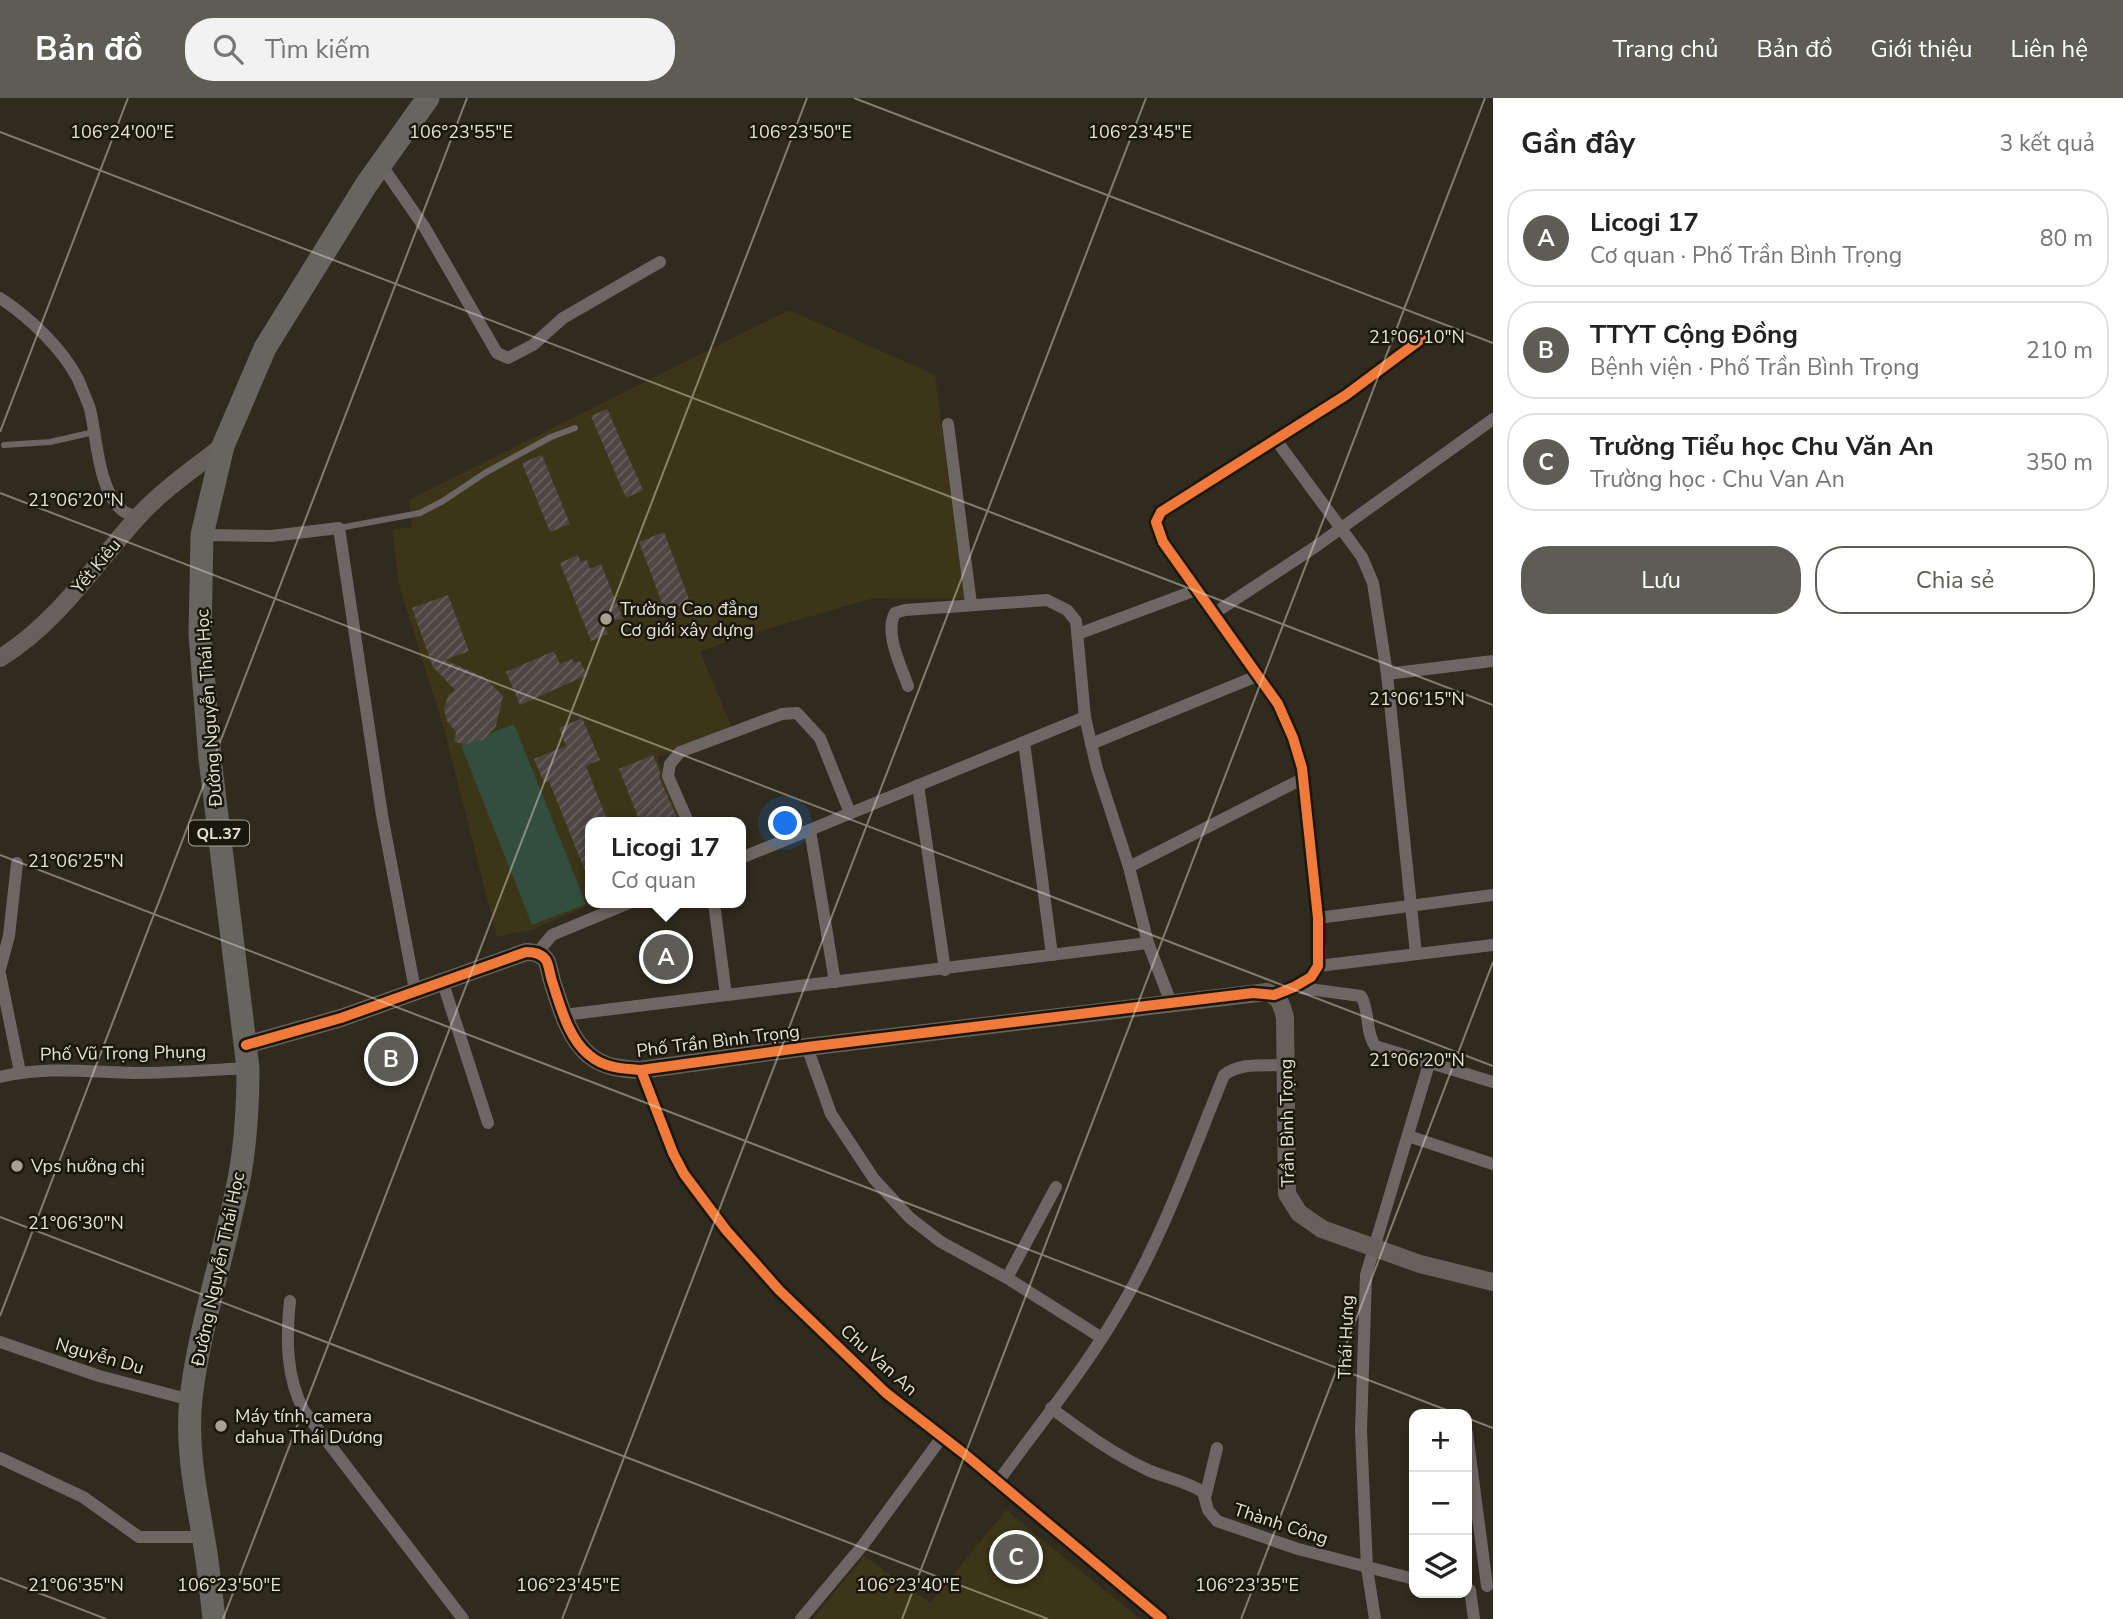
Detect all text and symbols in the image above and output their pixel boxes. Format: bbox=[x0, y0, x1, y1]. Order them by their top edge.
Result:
search box bbox=[185, 18, 675, 81]
text: Bản đồ bbox=[35, 27, 143, 72]
icon: search bbox=[209, 30, 247, 68]
text: Tìm kiếm bbox=[265, 32, 371, 67]
text: Trang chủ bbox=[1613, 33, 1718, 65]
text: Bản đồ bbox=[1756, 33, 1833, 65]
text: Giới thiệu bbox=[1871, 33, 1972, 65]
text: Liên hệ bbox=[2010, 33, 2088, 65]
text: 106°24'00"E bbox=[70, 120, 174, 144]
text: 106°23'55"E bbox=[409, 120, 513, 144]
text: 106°23'50"E bbox=[748, 120, 852, 144]
text: 106°23'45"E bbox=[1088, 120, 1192, 144]
text: Gần đây bbox=[1521, 123, 1635, 164]
text: 3 kết quả bbox=[1999, 128, 2095, 159]
text: Licogi 17 bbox=[1590, 205, 1699, 240]
text: A bbox=[1537, 223, 1555, 254]
text: 80 m bbox=[2040, 223, 2093, 254]
text: Cơ quan · Phố Trần Bình Trọng bbox=[1590, 240, 1902, 271]
text: TTYT Cộng Đồng bbox=[1590, 317, 1798, 352]
text: 21°06'10"N bbox=[1369, 325, 1465, 349]
text: B bbox=[1538, 335, 1554, 366]
text: 210 m bbox=[2026, 335, 2093, 366]
text: Bệnh viện · Phố Trần Bình Trọng bbox=[1590, 352, 1920, 383]
text: Trường Tiểu học Chu Văn An bbox=[1590, 429, 1934, 464]
text: C bbox=[1538, 447, 1554, 478]
text: 350 m bbox=[2026, 447, 2093, 478]
text: Trường học · Chu Van An bbox=[1590, 464, 1845, 495]
text: 21°06'20"N bbox=[28, 488, 124, 512]
street label: Yết Kiêu bbox=[65, 533, 126, 599]
button: Lưu bbox=[1521, 546, 1801, 614]
button: Chia sẻ bbox=[1815, 546, 2095, 614]
place label: Trường Cao đẳng Cơ giới xây dựng bbox=[620, 597, 758, 642]
street label: Đường Nguyễn Thái Học bbox=[190, 608, 228, 808]
marker: Trường Cao đẳng Cơ giới xây dựng bbox=[598, 611, 614, 627]
text: 21°06'15"N bbox=[1369, 687, 1465, 711]
your location bbox=[768, 806, 802, 840]
popup bbox=[585, 817, 746, 908]
road number: QL.37 bbox=[189, 820, 249, 846]
text: Licogi 17 bbox=[611, 830, 720, 865]
text: 21°06'25"N bbox=[28, 849, 124, 873]
text: Cơ quan bbox=[611, 865, 696, 896]
pin: A bbox=[643, 931, 689, 983]
street label: Phố Trần Bình Trọng bbox=[635, 1019, 801, 1063]
pin: B bbox=[368, 1033, 414, 1085]
street label: Phố Vũ Trọng Phụng bbox=[40, 1040, 206, 1066]
text: 21°06'20"N bbox=[1369, 1048, 1465, 1072]
street label: Trần Bình Trọng bbox=[1274, 1059, 1300, 1187]
place label: Vps hưởng chị bbox=[30, 1154, 145, 1178]
marker: Vps hưởng chị bbox=[9, 1158, 25, 1174]
street label: Đường Nguyễn Thái Học bbox=[185, 1170, 250, 1369]
text: 21°06'30"N bbox=[28, 1211, 124, 1235]
street label: Thái Hưng bbox=[1333, 1295, 1359, 1379]
street label: Chu Van An bbox=[835, 1319, 923, 1401]
street label: Nguyễn Du bbox=[53, 1332, 147, 1380]
place label: Máy tính, camera dahua Thái Dương bbox=[235, 1404, 383, 1449]
map controls bbox=[1409, 1409, 1472, 1598]
button: + bbox=[1409, 1409, 1472, 1472]
marker: Máy tính, camera dahua Thái Dương bbox=[213, 1418, 229, 1434]
button: − bbox=[1409, 1472, 1472, 1535]
street label: Thành Công bbox=[1231, 1497, 1331, 1551]
pin: C bbox=[993, 1531, 1039, 1583]
button: layers bbox=[1409, 1535, 1472, 1598]
text: 21°06'35"N bbox=[28, 1573, 124, 1597]
text: 106°23'50"E bbox=[177, 1573, 281, 1597]
text: 106°23'45"E bbox=[516, 1573, 620, 1597]
text: 106°23'40"E bbox=[856, 1573, 960, 1597]
text: 106°23'35"E bbox=[1195, 1573, 1299, 1597]

